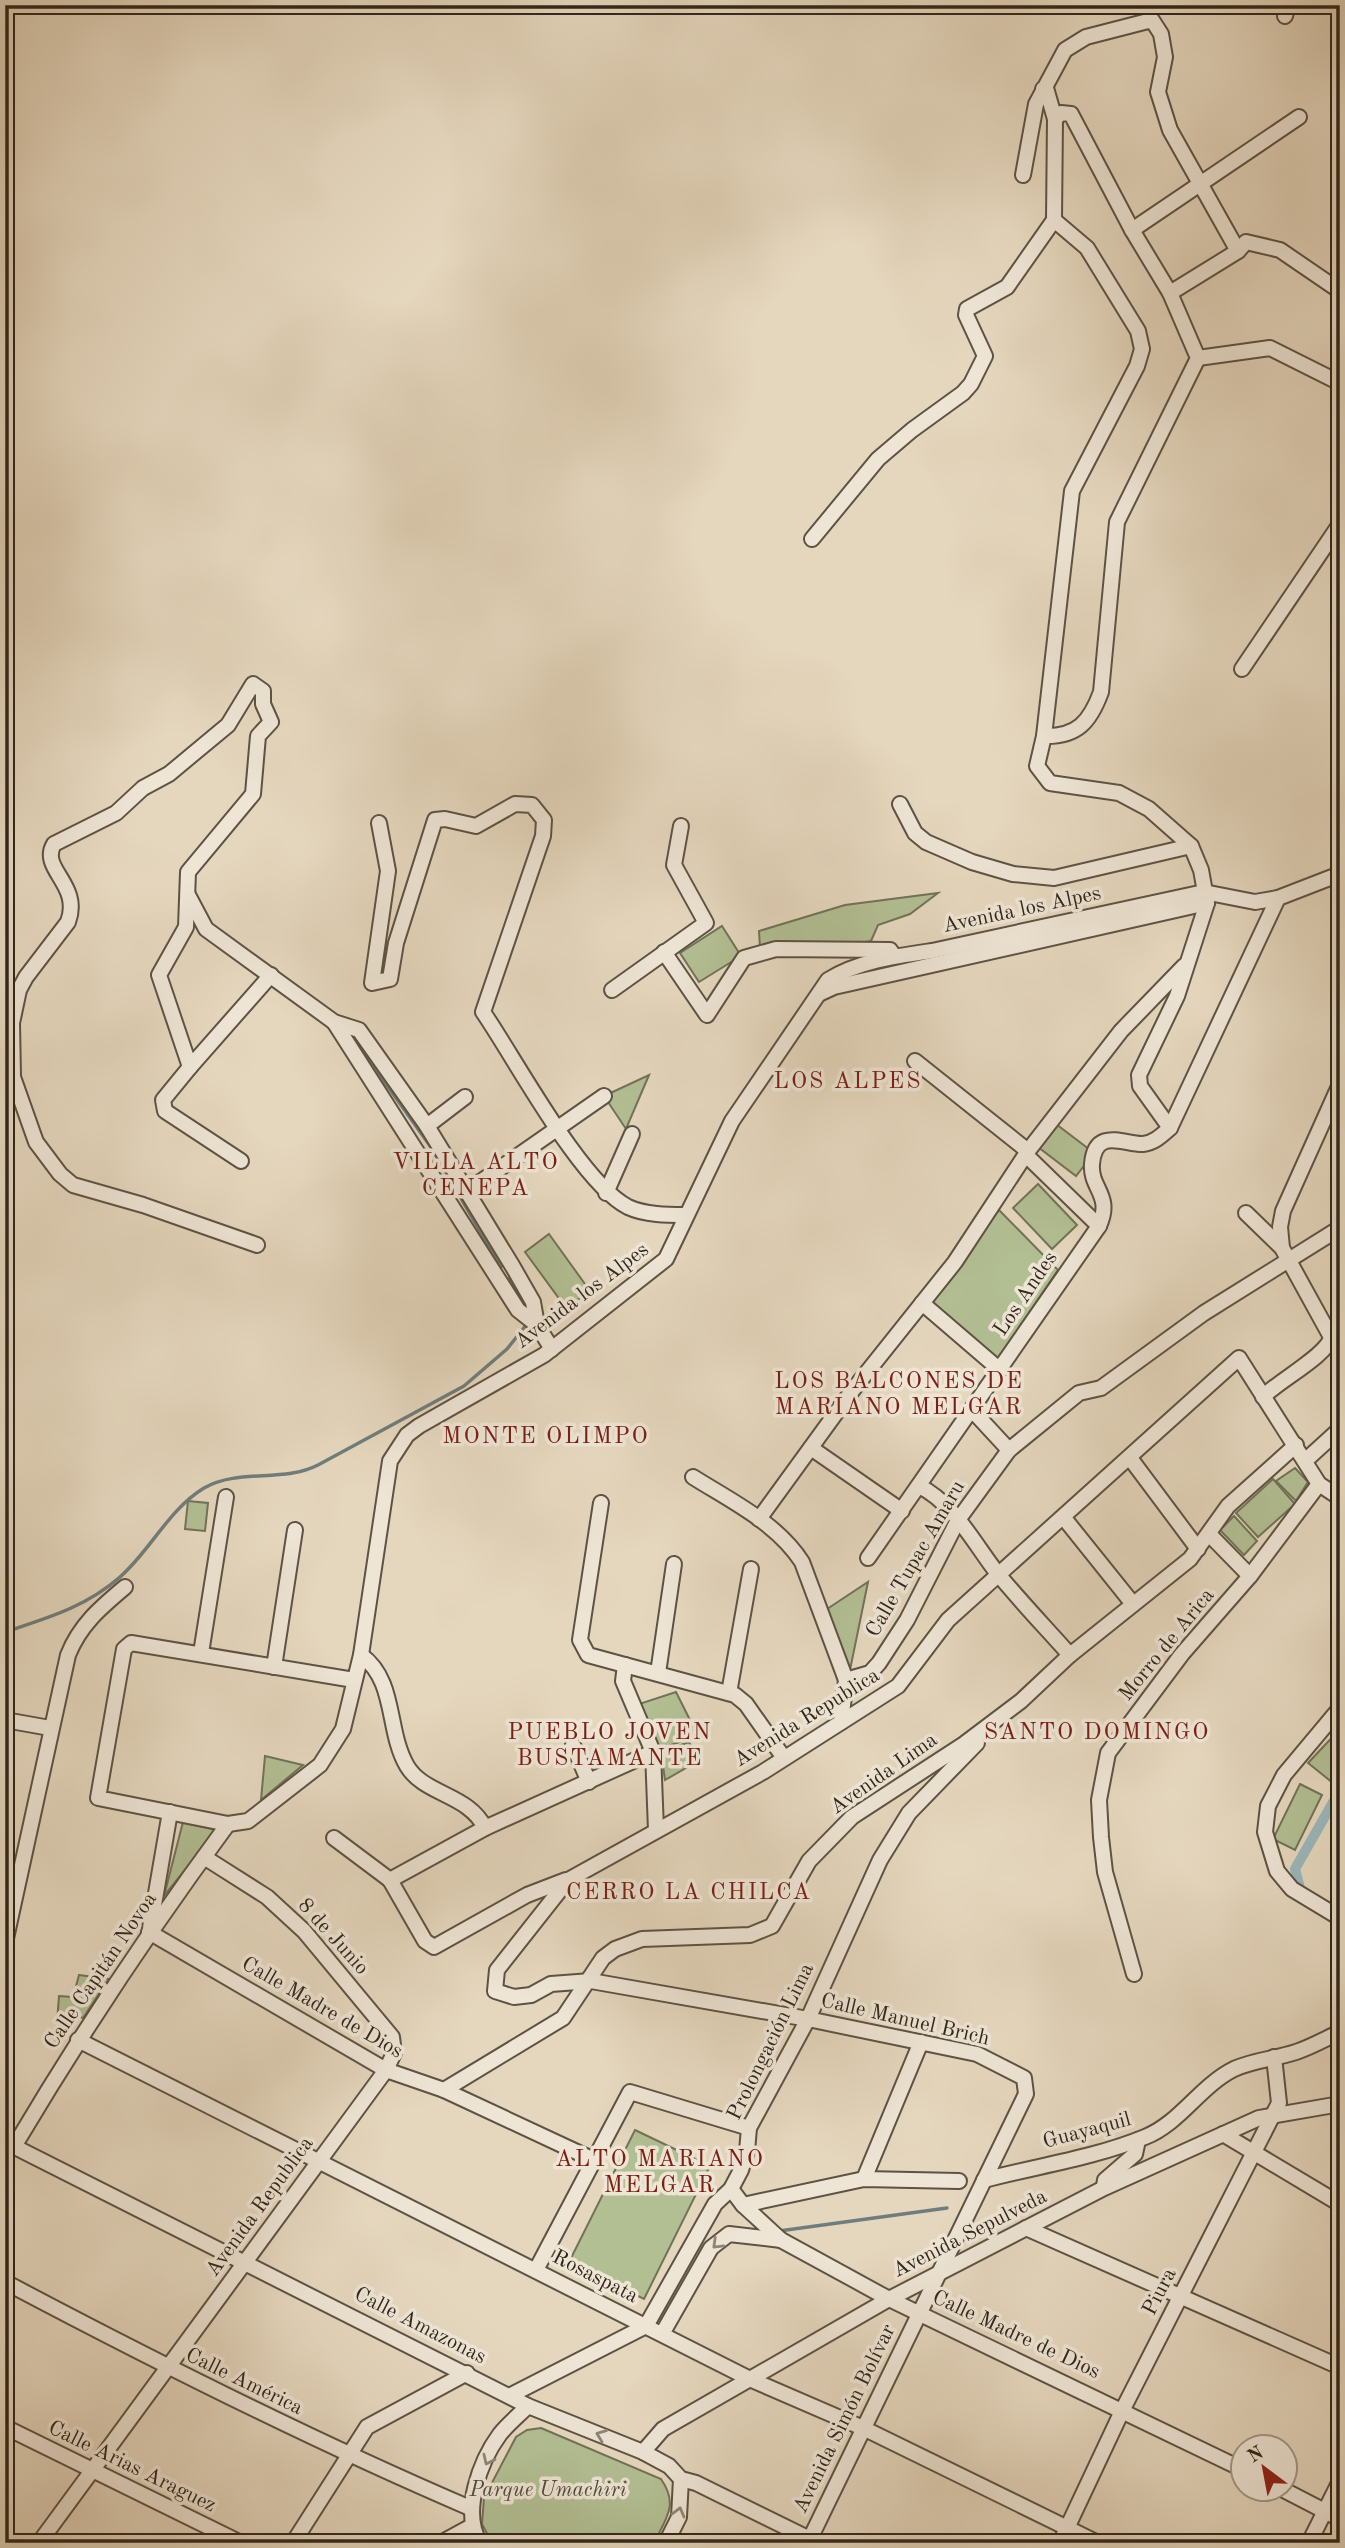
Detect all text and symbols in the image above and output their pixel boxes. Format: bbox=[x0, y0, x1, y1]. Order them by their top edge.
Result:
street label: Avenida los Alpes bbox=[941, 883, 1103, 937]
district label: LOS ALPES bbox=[774, 1070, 922, 1093]
district label: VILLA ALTO CENEPA bbox=[392, 1151, 560, 1200]
street label: Avenida los Alpes bbox=[511, 1239, 653, 1353]
street label: Los Andes bbox=[990, 1248, 1062, 1340]
district label: LOS BALCONES DE MARIANO MELGAR bbox=[774, 1370, 1024, 1419]
district label: MONTE OLIMPO bbox=[442, 1425, 650, 1448]
street label: Calle Tupac Amaru bbox=[863, 1477, 969, 1641]
street label: Morro de Arica bbox=[1115, 1585, 1219, 1705]
street label: Avenida Republica bbox=[731, 1665, 883, 1771]
district label: PUEBLO JOVEN BUSTAMANTE bbox=[508, 1721, 712, 1770]
district label: SANTO DOMINGO bbox=[984, 1721, 1210, 1744]
street label: Avenida Lima bbox=[827, 1729, 941, 1819]
district label: CERRO LA CHILCA bbox=[566, 1881, 812, 1904]
street label: Calle Capitán Novoa bbox=[41, 1889, 161, 2053]
street label: 8 de Junio bbox=[294, 1895, 372, 1979]
street label: Calle Madre de Dios bbox=[238, 1953, 406, 2063]
street label: Prolongación Lima bbox=[724, 1960, 818, 2124]
street label: Calle Manuel Brich bbox=[819, 1990, 991, 2050]
street label: Guayaquil bbox=[1041, 2109, 1134, 2153]
street label: Avenida Republica bbox=[202, 2133, 318, 2281]
district label: ALTO MARIANO MELGAR bbox=[555, 2148, 765, 2197]
street label: Avenida Sepulveda bbox=[889, 2186, 1051, 2282]
one-way arrow bbox=[712, 2236, 725, 2249]
street label: Rosaspata bbox=[549, 2247, 641, 2307]
street label: Piura bbox=[1139, 2265, 1181, 2319]
street label: Calle Amazonas bbox=[351, 2284, 489, 2368]
street label: Calle Madre de Dios bbox=[929, 2287, 1103, 2383]
street label: Avenida Simón Bolívar bbox=[790, 2321, 900, 2517]
street label: Calle América bbox=[182, 2345, 306, 2419]
street label: Calle Arias Araguez bbox=[45, 2417, 219, 2517]
one-way arrow bbox=[596, 2430, 608, 2444]
north arrow bbox=[1230, 2432, 1300, 2502]
text: N bbox=[1245, 2444, 1268, 2468]
one-way arrow bbox=[482, 2453, 496, 2465]
park label: Parque Umachiri bbox=[468, 2480, 627, 2501]
one-way arrow bbox=[671, 2506, 685, 2518]

